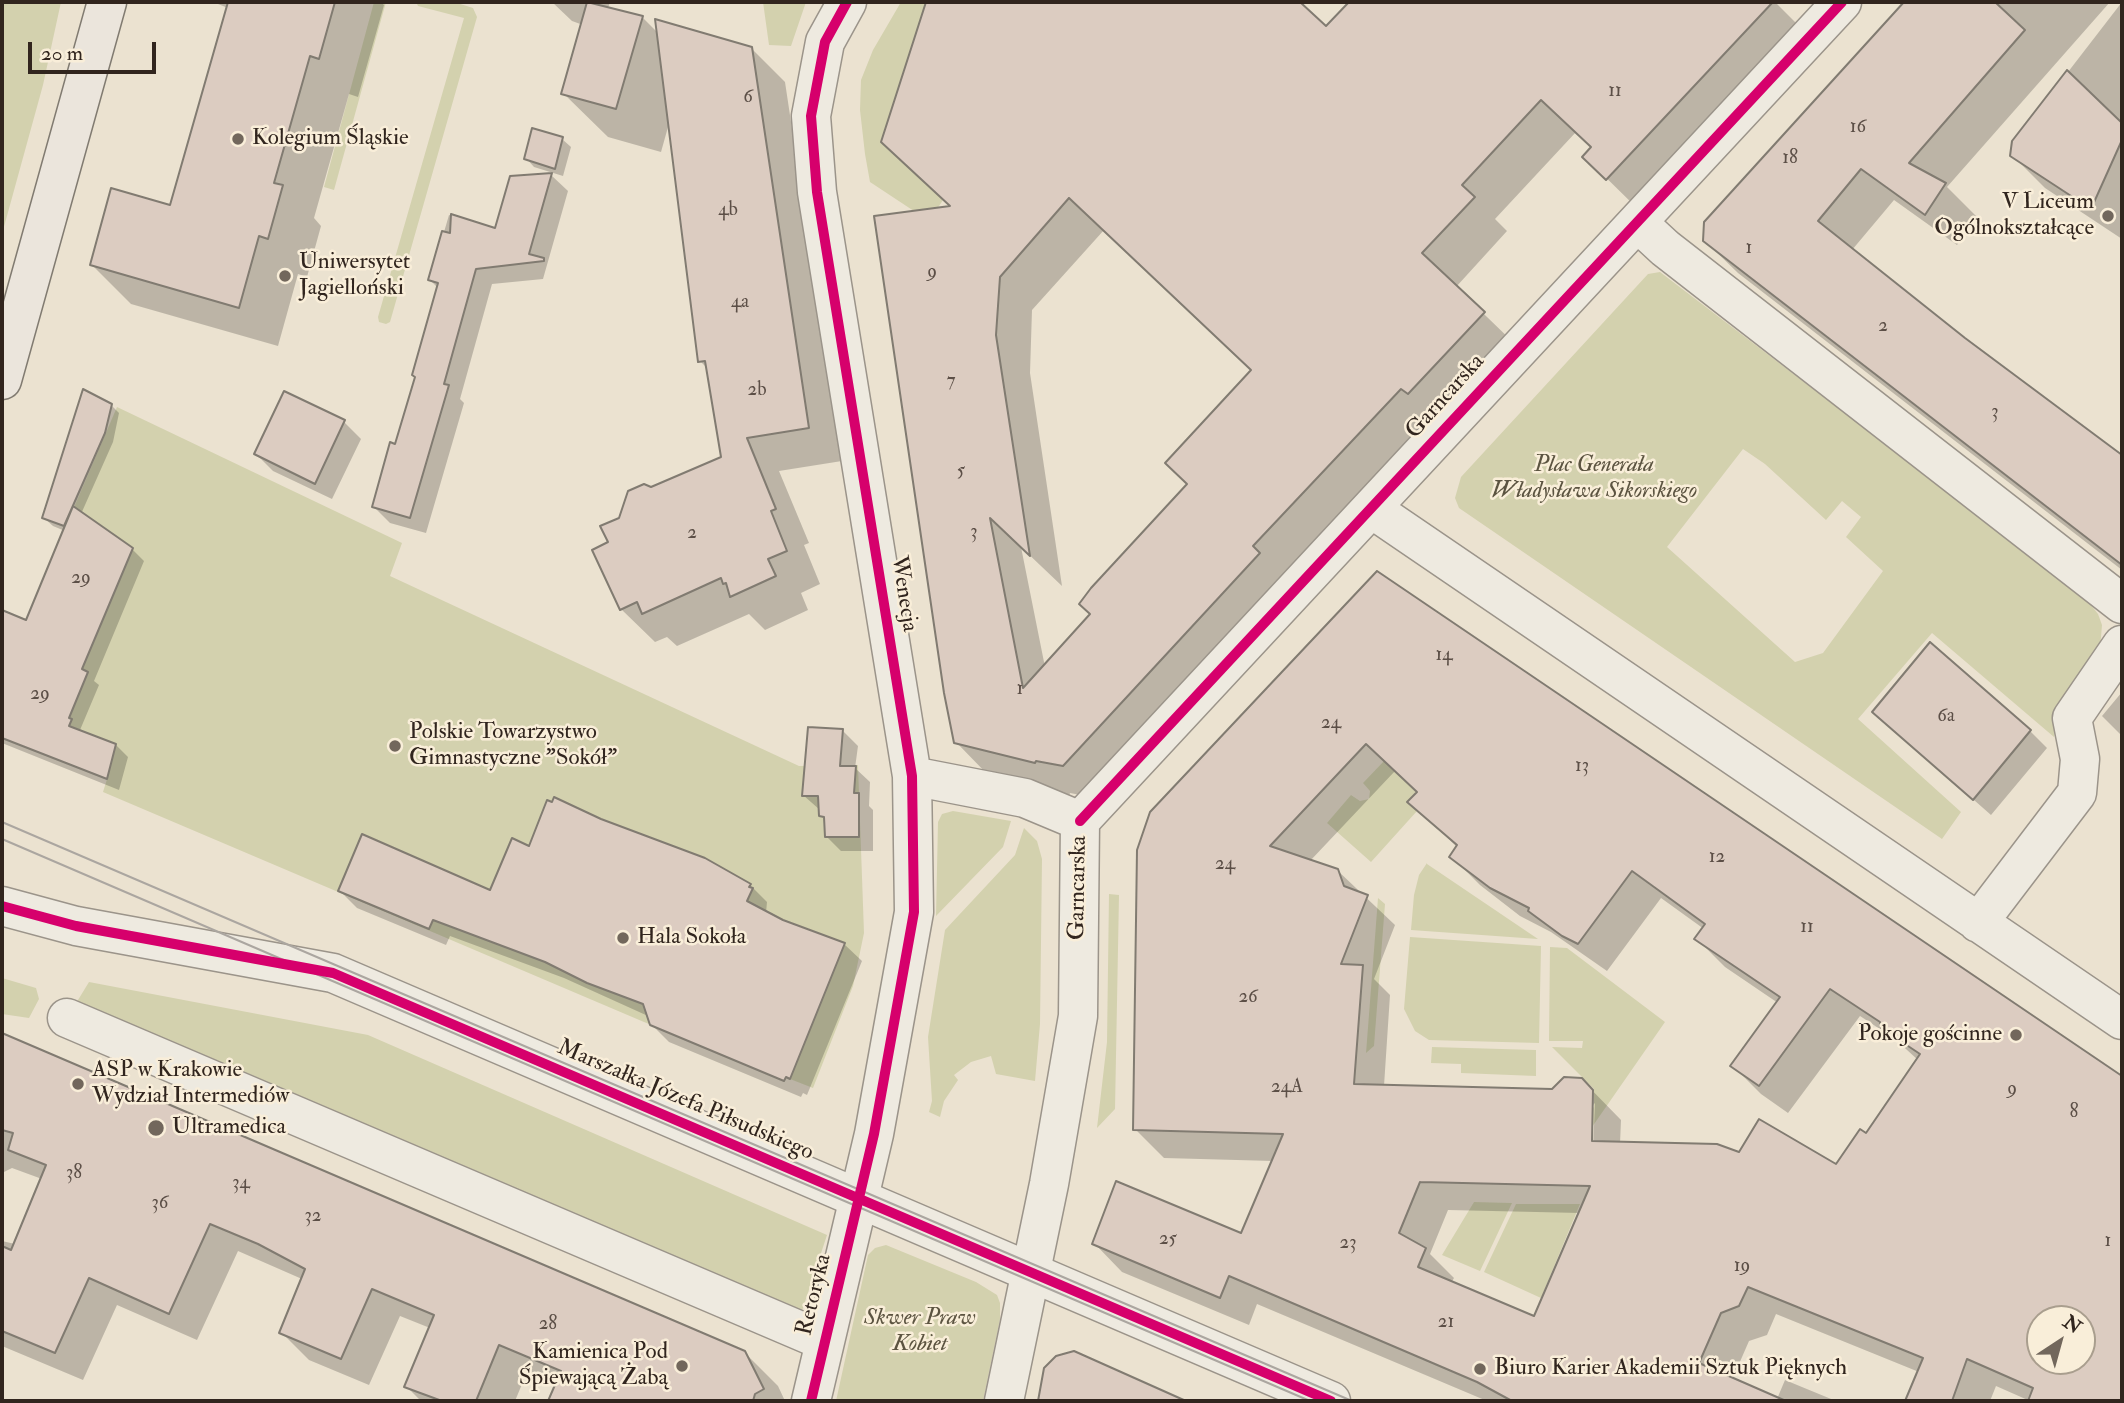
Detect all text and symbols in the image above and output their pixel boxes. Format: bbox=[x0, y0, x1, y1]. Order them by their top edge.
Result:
scale bar bbox=[32, 28, 159, 72]
text: 20 m bbox=[41, 40, 83, 67]
house number: 11 bbox=[1608, 81, 1622, 103]
house number: 6 bbox=[743, 87, 753, 109]
house number: 16 bbox=[1850, 117, 1866, 139]
place label: Kolegium Śląskie bbox=[252, 125, 409, 153]
marker: Kolegium Śląskie bbox=[230, 131, 246, 147]
house number: 18 bbox=[1782, 148, 1798, 170]
place label: V Liceum Ogólnokształcące bbox=[1934, 189, 2094, 243]
house number: 4b bbox=[718, 200, 738, 222]
marker: V Liceum Ogólnokształcące bbox=[2100, 208, 2116, 224]
house number: 1 bbox=[1746, 238, 1752, 260]
place label: Uniwersytet Jagielloński bbox=[299, 249, 410, 303]
house number: 9 bbox=[927, 262, 937, 284]
marker: Uniwersytet Jagielloński bbox=[277, 268, 293, 284]
house number: 4a bbox=[731, 292, 749, 314]
house number: 2 bbox=[1878, 316, 1888, 338]
street label: Garncarska bbox=[1401, 349, 1491, 445]
house number: 7 bbox=[947, 371, 955, 393]
house number: 2b bbox=[748, 380, 766, 402]
house number: 3 bbox=[1991, 402, 1999, 424]
park label: Plac Generała Władysława Sikorskiego bbox=[1491, 452, 1697, 506]
house number: 5 bbox=[957, 461, 965, 483]
house number: 3 bbox=[970, 522, 978, 544]
house number: 2 bbox=[687, 523, 697, 545]
street label: Wenecja bbox=[883, 554, 923, 634]
house number: 29 bbox=[71, 568, 91, 590]
house number: 14 bbox=[1435, 645, 1453, 667]
house number: 1 bbox=[1017, 679, 1023, 701]
house number: 29 bbox=[30, 684, 50, 706]
house number: 6a bbox=[1937, 706, 1955, 728]
house number: 24 bbox=[1321, 713, 1341, 735]
place label: Polskie Towarzystwo Gimnastyczne "Sokół" bbox=[409, 719, 617, 773]
marker: Polskie Towarzystwo Gimnastyczne "Sokół" bbox=[387, 738, 403, 754]
house number: 13 bbox=[1575, 756, 1589, 778]
street label: Garncarska bbox=[1064, 835, 1094, 941]
house number: 12 bbox=[1709, 847, 1725, 869]
house number: 24 bbox=[1215, 854, 1235, 876]
house number: 11 bbox=[1800, 917, 1814, 939]
place label: Hala Sokoła bbox=[637, 924, 746, 952]
marker: Hala Sokoła bbox=[615, 930, 631, 946]
house number: 26 bbox=[1238, 987, 1258, 1009]
place label: Pokoje gościnne bbox=[1858, 1021, 2002, 1049]
marker: Pokoje gościnne bbox=[2008, 1027, 2024, 1043]
street label: Marszałka Józefa Piłsudskiego bbox=[553, 1034, 817, 1168]
place label: ASP w Krakowie Wydział Intermediów bbox=[92, 1057, 289, 1111]
marker: ASP w Krakowie Wydział Intermediów bbox=[70, 1076, 86, 1092]
house number: 24A bbox=[1271, 1077, 1303, 1099]
house number: 9 bbox=[2007, 1079, 2017, 1101]
house number: 8 bbox=[2070, 1102, 2078, 1124]
place label: Ultramedica bbox=[172, 1114, 286, 1142]
marker: Ultramedica bbox=[146, 1118, 166, 1138]
house number: 38 bbox=[66, 1163, 82, 1185]
house number: 34 bbox=[232, 1173, 250, 1195]
house number: 36 bbox=[152, 1193, 168, 1215]
house number: 32 bbox=[305, 1206, 321, 1228]
house number: 25 bbox=[1159, 1229, 1177, 1251]
house number: 1 bbox=[2105, 1231, 2111, 1253]
house number: 23 bbox=[1340, 1233, 1356, 1255]
street label: Retoryka bbox=[792, 1251, 838, 1339]
house number: 19 bbox=[1734, 1256, 1750, 1278]
park label: Skwer Praw Kobiet bbox=[864, 1305, 976, 1359]
north arrow bbox=[2026, 1305, 2096, 1375]
text: N bbox=[2058, 1310, 2086, 1339]
house number: 21 bbox=[1438, 1312, 1454, 1334]
house number: 28 bbox=[539, 1314, 557, 1336]
place label: Kamienica Pod Śpiewającą Żabą bbox=[519, 1339, 668, 1393]
place label: Biuro Karier Akademii Sztuk Pięknych bbox=[1494, 1355, 1847, 1383]
marker: Kamienica Pod Śpiewającą Żabą bbox=[674, 1358, 690, 1374]
marker: Biuro Karier Akademii Sztuk Pięknych bbox=[1472, 1361, 1488, 1377]

